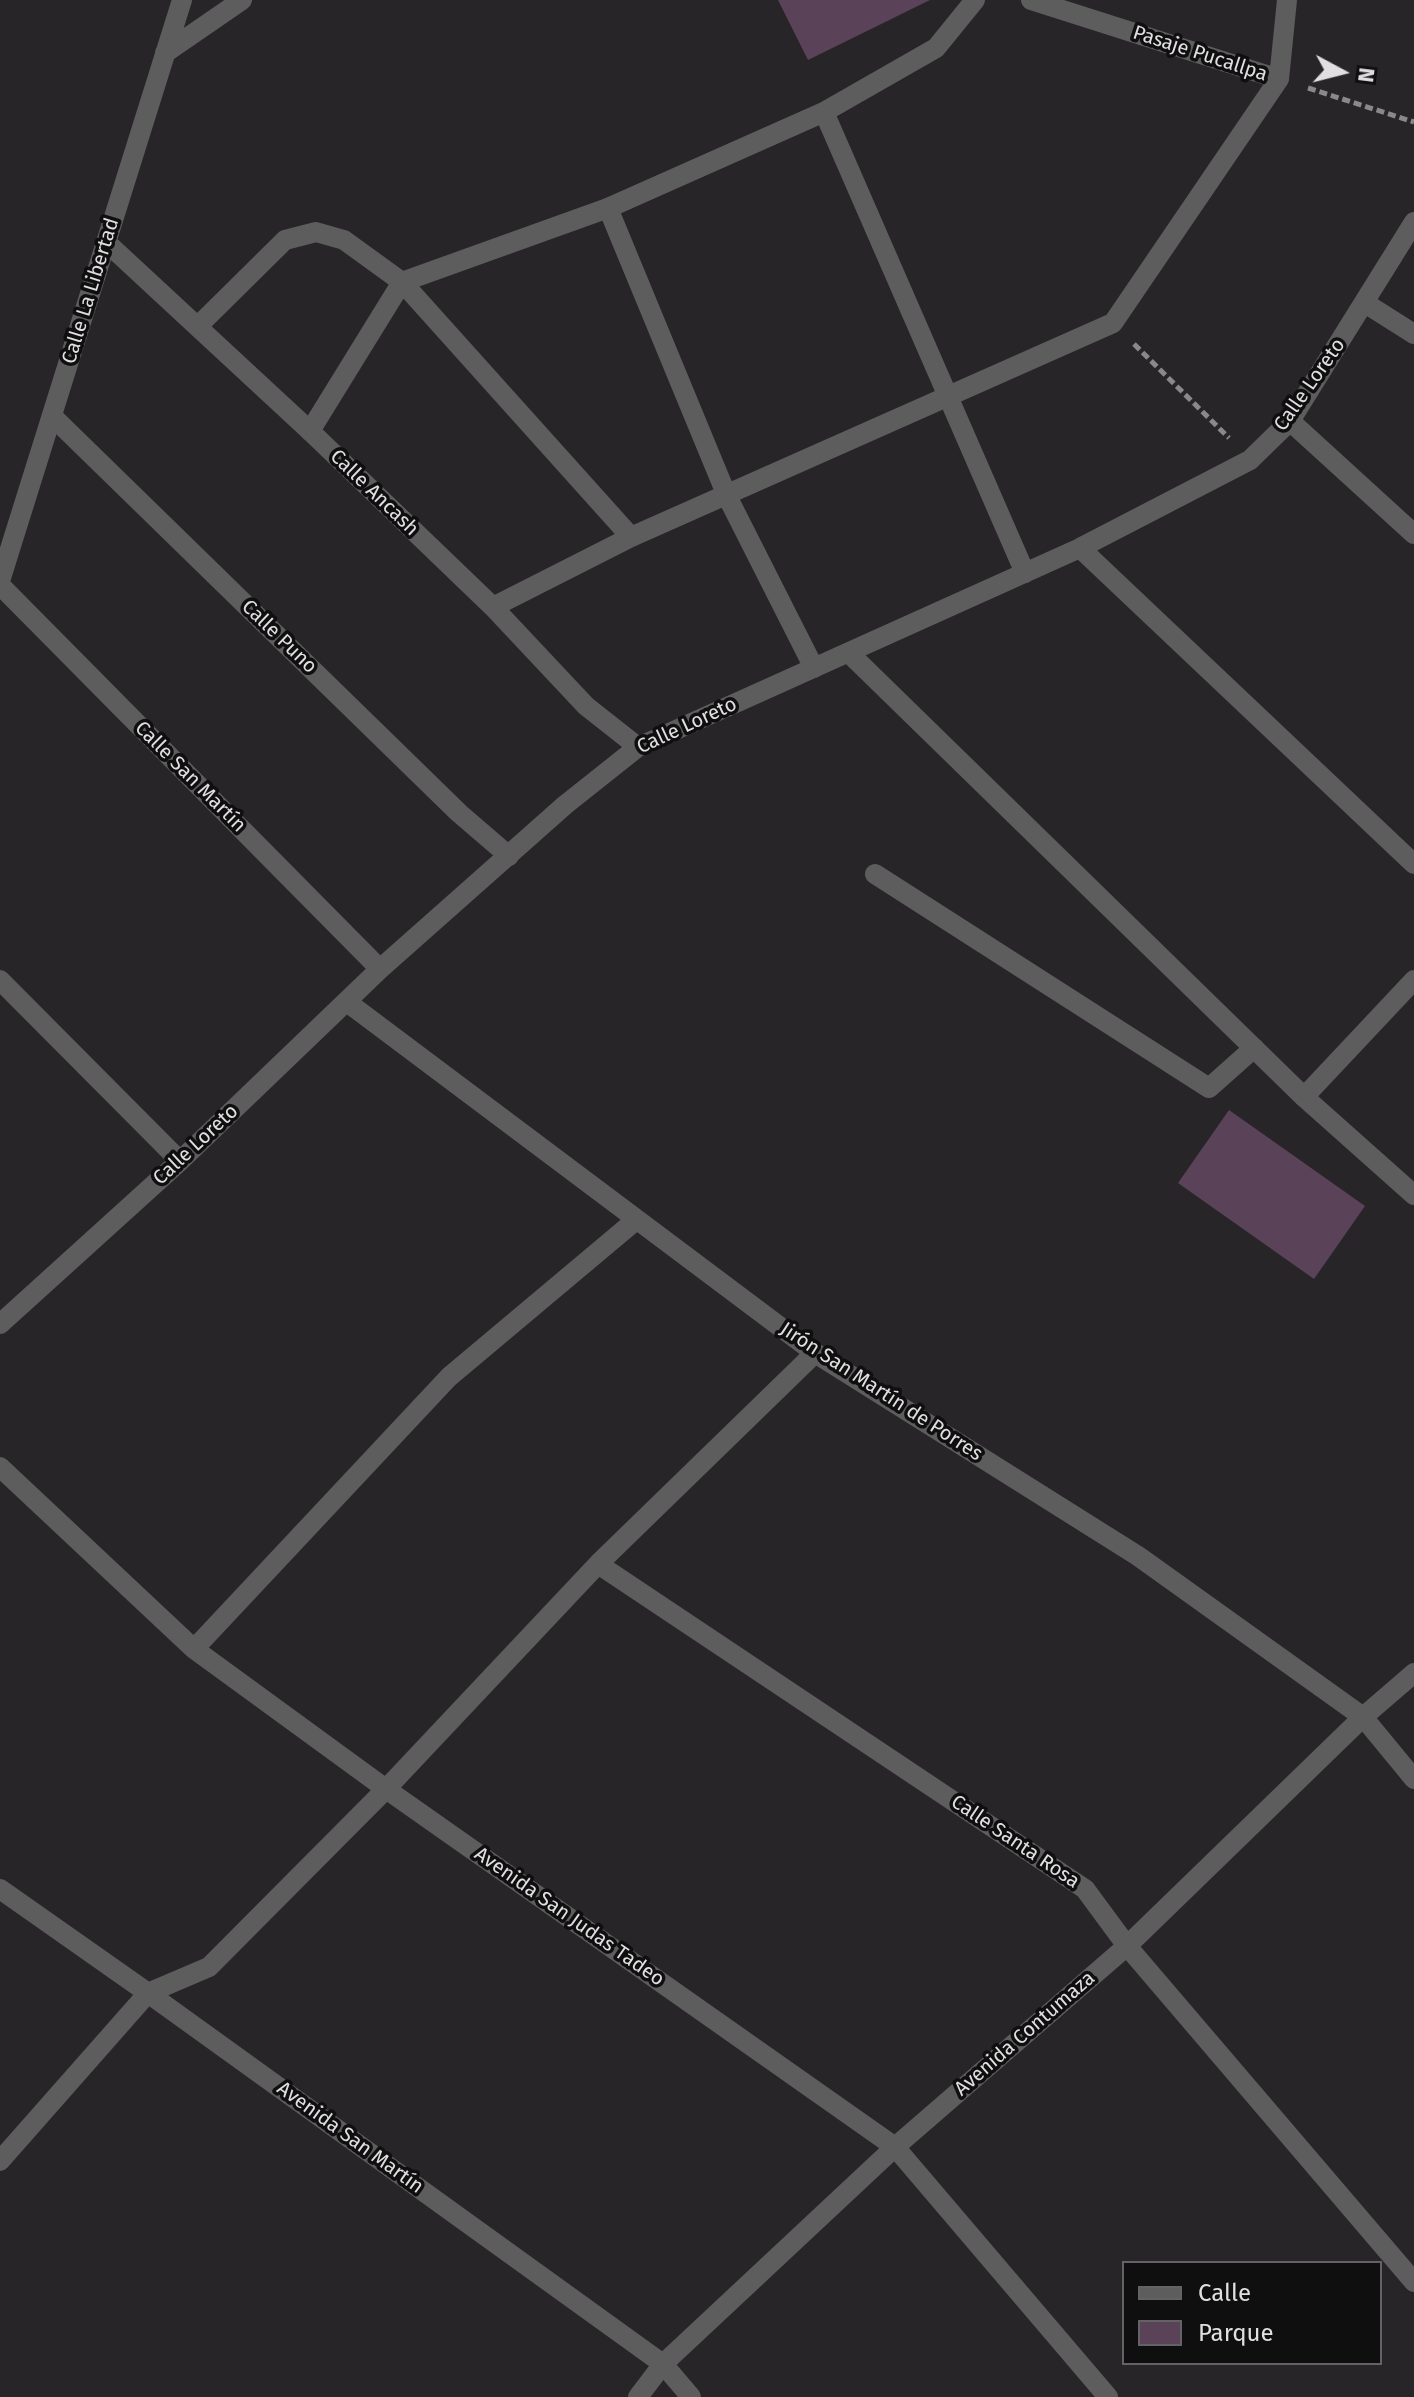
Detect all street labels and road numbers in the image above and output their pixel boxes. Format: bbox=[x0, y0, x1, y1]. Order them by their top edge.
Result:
street label: Pasaje Pucallpa bbox=[1130, 21, 1270, 87]
street label: Calle La Libertad bbox=[57, 215, 125, 367]
street label: Calle Loreto bbox=[1269, 334, 1351, 436]
street label: Calle Ancash bbox=[325, 445, 423, 541]
street label: Calle Puno bbox=[236, 595, 322, 679]
street label: Calle Loreto bbox=[633, 692, 741, 760]
street label: Calle San Martín bbox=[130, 717, 250, 837]
street label: Calle Loreto bbox=[149, 1100, 243, 1190]
street label: Jirón San Martín de Porres bbox=[775, 1318, 987, 1466]
street label: Calle Santa Rosa bbox=[946, 1790, 1084, 1894]
street label: Avenida San Judas Tadeo bbox=[469, 1842, 669, 1992]
street label: Avenida Contumaza bbox=[950, 1967, 1100, 2101]
street label: Avenida San Martín bbox=[272, 2077, 428, 2199]

